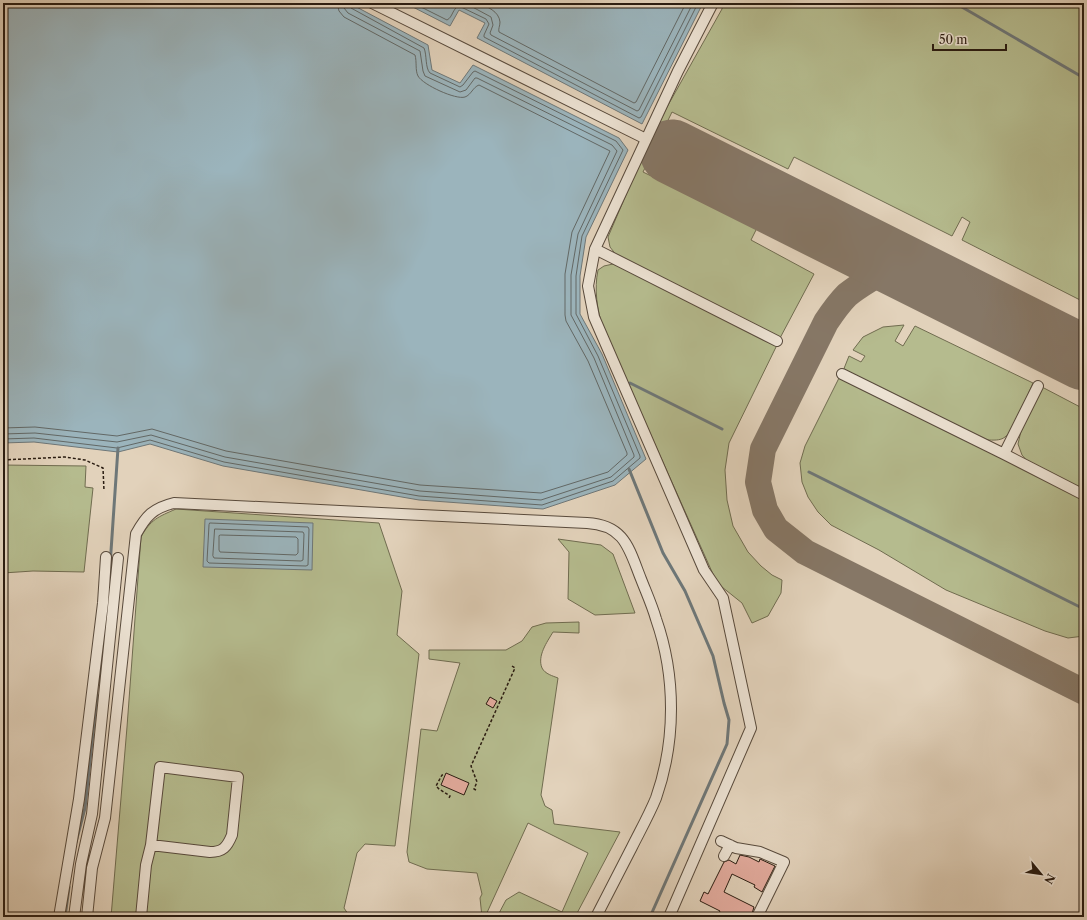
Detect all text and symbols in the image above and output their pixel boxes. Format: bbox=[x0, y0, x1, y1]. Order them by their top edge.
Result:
scale bar bbox=[933, 26, 1006, 52]
text: 50 m bbox=[939, 32, 968, 47]
north arrow bbox=[1021, 854, 1061, 894]
text: N bbox=[1041, 871, 1058, 887]

